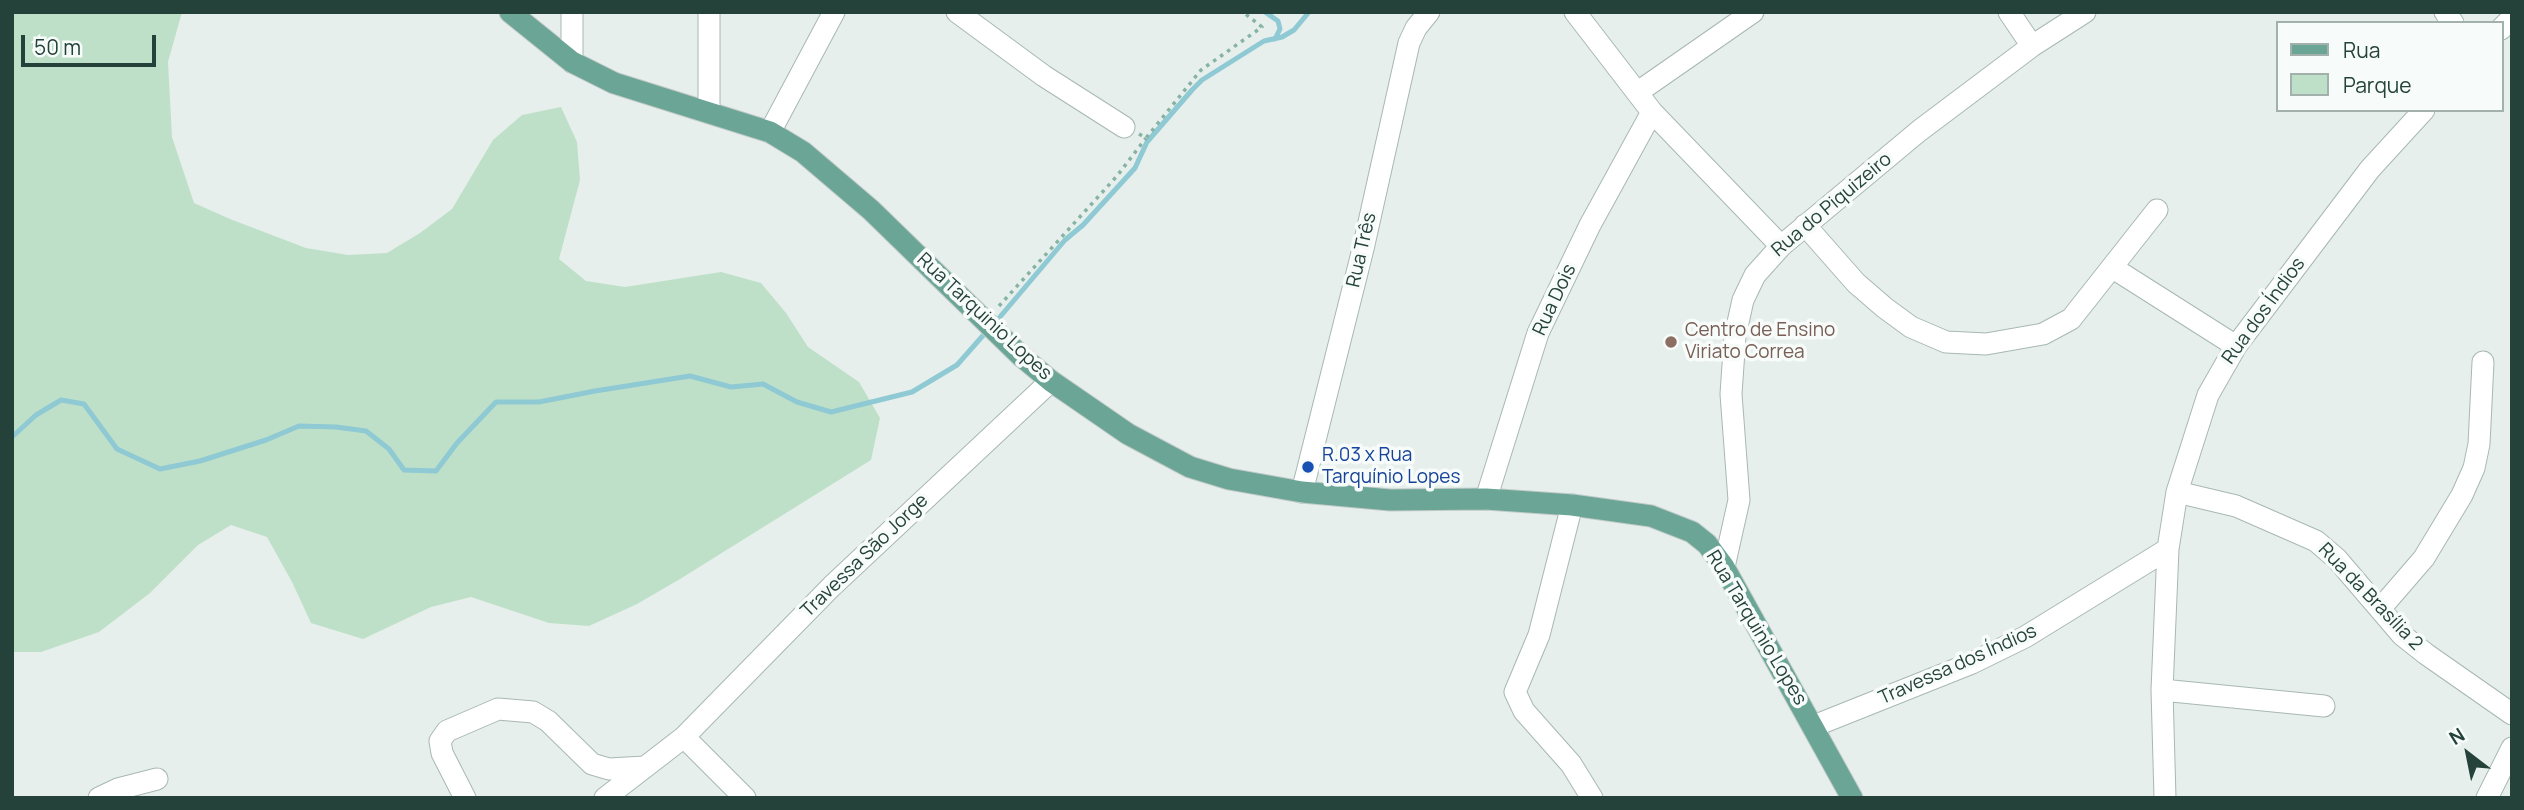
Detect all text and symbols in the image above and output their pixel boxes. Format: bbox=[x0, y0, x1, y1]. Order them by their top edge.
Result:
scale bar bbox=[24, 21, 159, 65]
legend bbox=[2276, 21, 2503, 112]
text: 50 m bbox=[34, 33, 81, 61]
text: Rua bbox=[2343, 36, 2380, 64]
text: Parque bbox=[2343, 71, 2412, 99]
street label: Rua do Piquizeiro bbox=[1767, 148, 1897, 262]
street label: Rua Três bbox=[1342, 210, 1382, 290]
street label: Rua Tarquinio Lopes bbox=[912, 249, 1056, 385]
street label: Rua dos Índios bbox=[2218, 253, 2310, 369]
street label: Rua Dois bbox=[1529, 261, 1581, 339]
place label: Centro de Ensino Viriato Correa bbox=[1685, 320, 1835, 364]
marker: Centro de Ensino Viriato Correa bbox=[1663, 334, 1679, 350]
place label: R.03 x Rua Tarquínio Lopes bbox=[1322, 445, 1460, 489]
marker: R.03 x Rua Tarquínio Lopes bbox=[1300, 459, 1316, 475]
street label: Travessa São Jorge bbox=[797, 489, 933, 623]
street label: Rua da Brasília 2 bbox=[2313, 539, 2427, 655]
street label: Rua Tarquinio Lopes bbox=[1701, 547, 1811, 709]
street label: Travessa dos Índios bbox=[1876, 620, 2040, 710]
north arrow bbox=[2433, 719, 2503, 789]
text: N bbox=[2444, 722, 2470, 751]

